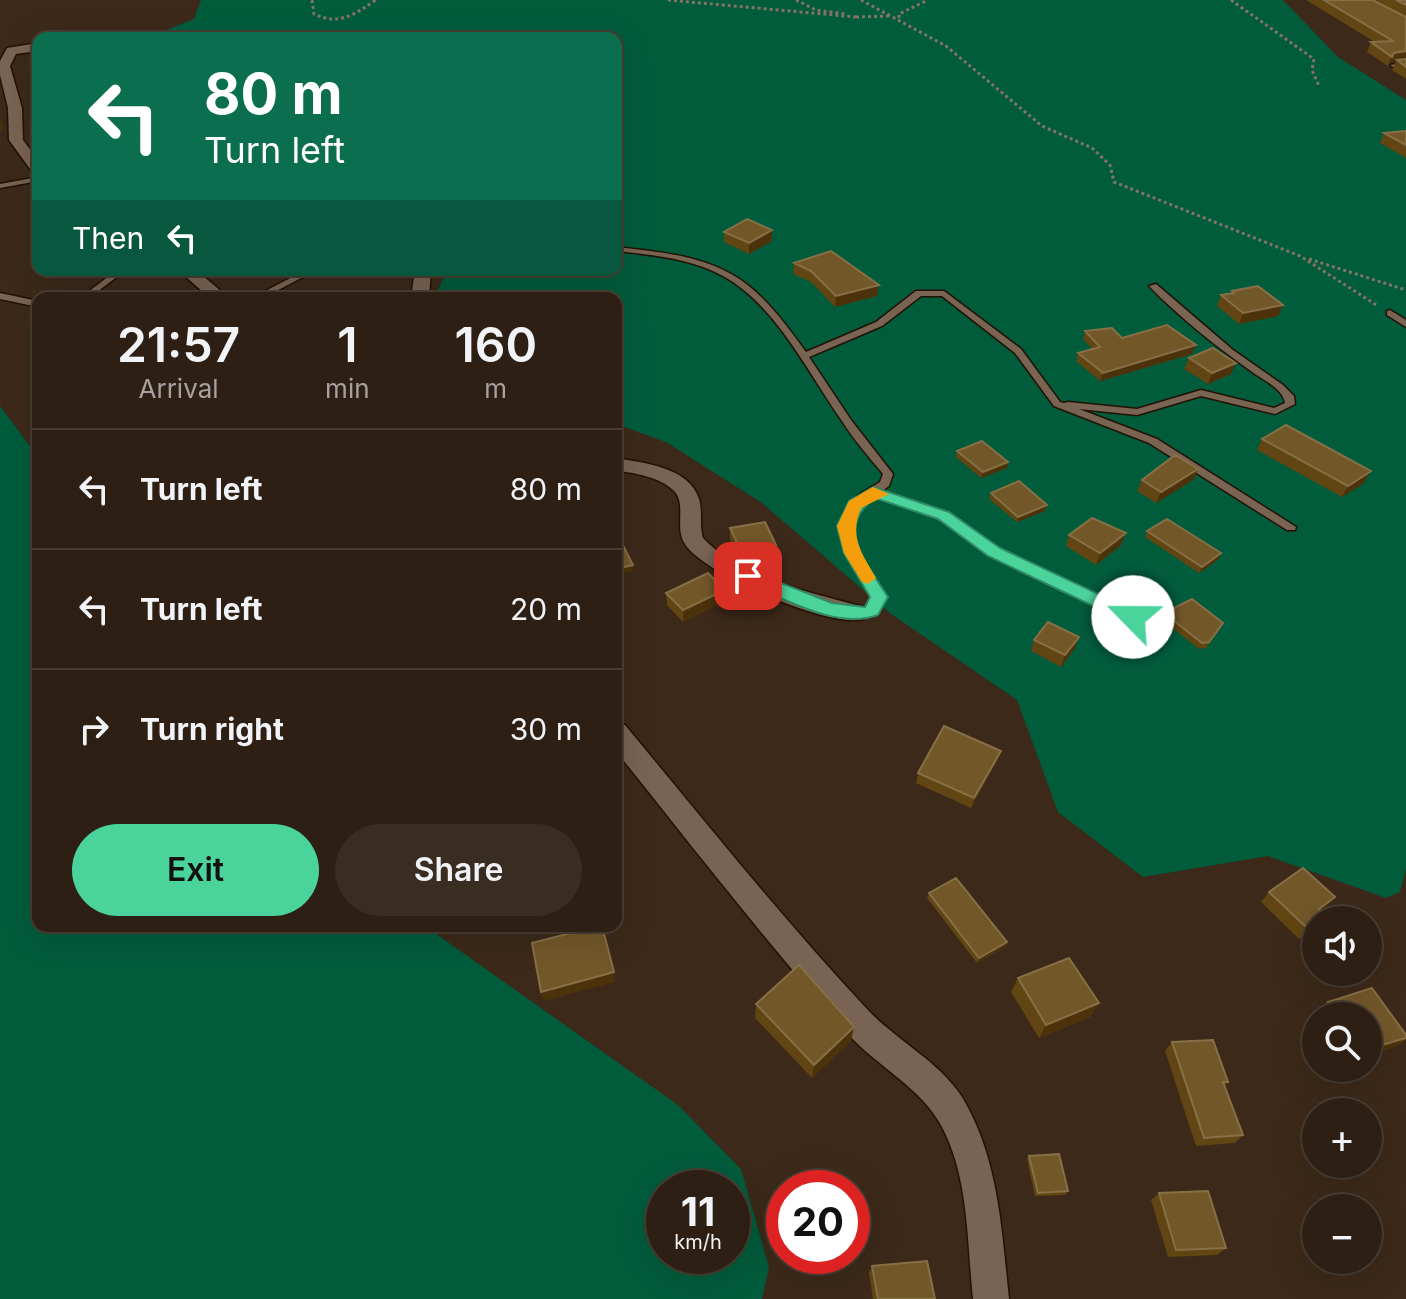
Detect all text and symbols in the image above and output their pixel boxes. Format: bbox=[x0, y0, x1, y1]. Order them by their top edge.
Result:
text: 80 m bbox=[204, 60, 343, 128]
icon: left bbox=[72, 64, 176, 168]
text: Turn left bbox=[204, 128, 345, 172]
icon: left bbox=[160, 216, 204, 260]
text: Then bbox=[72, 220, 144, 256]
text: 21:57 bbox=[117, 315, 240, 374]
text: 1 bbox=[337, 315, 357, 374]
text: 160 bbox=[454, 315, 537, 374]
text: Arrival bbox=[139, 373, 219, 404]
text: min bbox=[325, 373, 370, 404]
text: m bbox=[484, 373, 507, 404]
icon: left bbox=[72, 467, 116, 511]
text: Turn left bbox=[140, 471, 262, 507]
text: 80 m bbox=[510, 471, 582, 507]
pin bbox=[714, 542, 782, 610]
icon: arrive bbox=[726, 554, 770, 598]
position arrow bbox=[1091, 575, 1175, 659]
icon: left bbox=[72, 587, 116, 631]
text: Turn left bbox=[140, 591, 262, 627]
text: 20 m bbox=[510, 591, 582, 627]
icon: right bbox=[72, 707, 116, 751]
text: Turn right bbox=[140, 711, 284, 747]
text: 30 m bbox=[510, 711, 582, 747]
button: Exit bbox=[72, 824, 319, 916]
button: Share bbox=[335, 824, 582, 916]
map controls bbox=[1302, 906, 1382, 1274]
button: sound bbox=[1302, 906, 1382, 986]
button: search bbox=[1302, 1002, 1382, 1082]
button: + bbox=[1302, 1098, 1382, 1178]
speed limit sign: 20 bbox=[766, 1170, 870, 1274]
text: 11 bbox=[681, 1187, 715, 1236]
button: − bbox=[1302, 1194, 1382, 1274]
text: km/h bbox=[674, 1230, 722, 1254]

